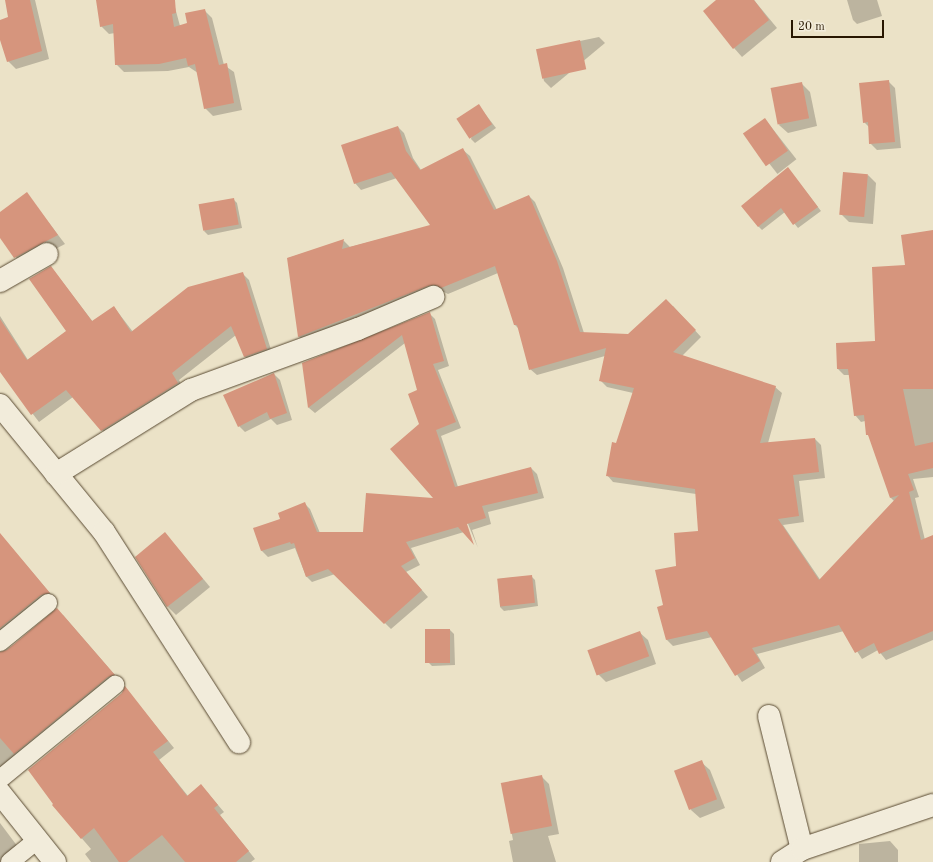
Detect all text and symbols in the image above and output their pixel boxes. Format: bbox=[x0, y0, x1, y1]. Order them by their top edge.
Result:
scale bar bbox=[793, 12, 886, 38]
text: 20 m bbox=[798, 21, 825, 33]

